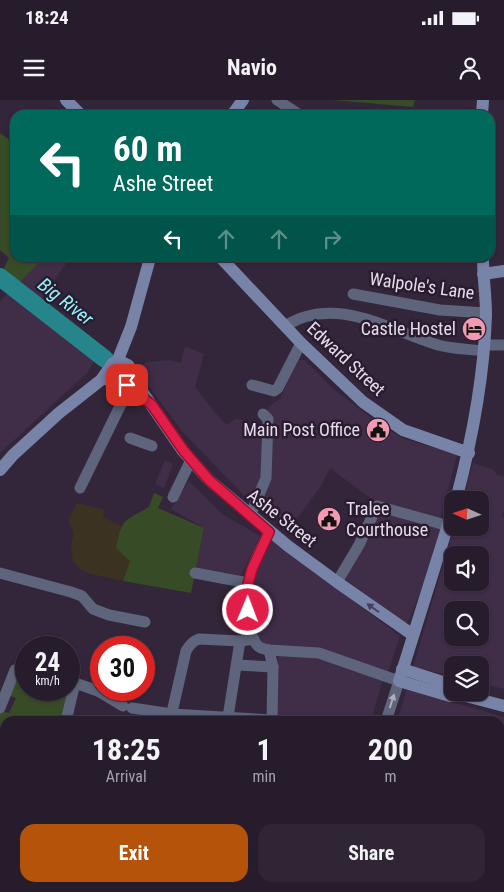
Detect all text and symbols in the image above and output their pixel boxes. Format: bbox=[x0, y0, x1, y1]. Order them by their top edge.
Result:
text: 18:24 bbox=[25, 6, 69, 29]
icon: menu bbox=[20, 54, 48, 82]
icon: person bbox=[456, 54, 484, 82]
text: Navio bbox=[227, 55, 277, 80]
text: 60 m bbox=[113, 129, 182, 170]
icon: left bbox=[30, 130, 95, 195]
text: Ashe Street bbox=[113, 171, 213, 196]
icon: left bbox=[159, 225, 187, 253]
icon: ahead bbox=[212, 225, 240, 253]
icon: ahead bbox=[265, 225, 293, 253]
icon: right bbox=[318, 225, 346, 253]
street label: Walpole's Lane bbox=[368, 268, 476, 303]
water label: Big River bbox=[34, 273, 98, 330]
hotel icon: Castle Hostel bbox=[461, 316, 487, 342]
street label: Edward Street bbox=[303, 317, 390, 400]
place label: Castle Hostel bbox=[361, 318, 456, 339]
pin bbox=[106, 364, 148, 406]
icon: arrive bbox=[113, 371, 141, 399]
public building icon: Main Post Office bbox=[365, 417, 391, 443]
place label: Main Post Office bbox=[243, 419, 360, 440]
street label: Ashe Street bbox=[244, 484, 321, 551]
north arrow bbox=[444, 491, 489, 536]
map controls bbox=[444, 491, 489, 701]
place label: Tralee Courthouse bbox=[346, 498, 428, 540]
public building icon: Tralee Courthouse bbox=[316, 506, 342, 532]
button: sound bbox=[444, 546, 489, 591]
position arrow bbox=[221, 583, 273, 635]
button: search bbox=[444, 601, 489, 646]
one-way arrow bbox=[366, 603, 380, 613]
speed limit sign: 30 bbox=[90, 636, 155, 701]
text: 24 bbox=[35, 648, 60, 677]
button: layers bbox=[444, 656, 489, 701]
text: km/h bbox=[35, 674, 60, 688]
one-way arrow bbox=[389, 693, 397, 708]
text: 18:25 bbox=[92, 732, 161, 767]
text: 1 bbox=[257, 732, 272, 767]
text: 200 bbox=[368, 732, 413, 767]
text: Arrival bbox=[106, 767, 147, 786]
text: min bbox=[252, 767, 276, 786]
text: m bbox=[384, 767, 396, 786]
button: Exit bbox=[20, 824, 248, 882]
button: Share bbox=[258, 824, 485, 882]

